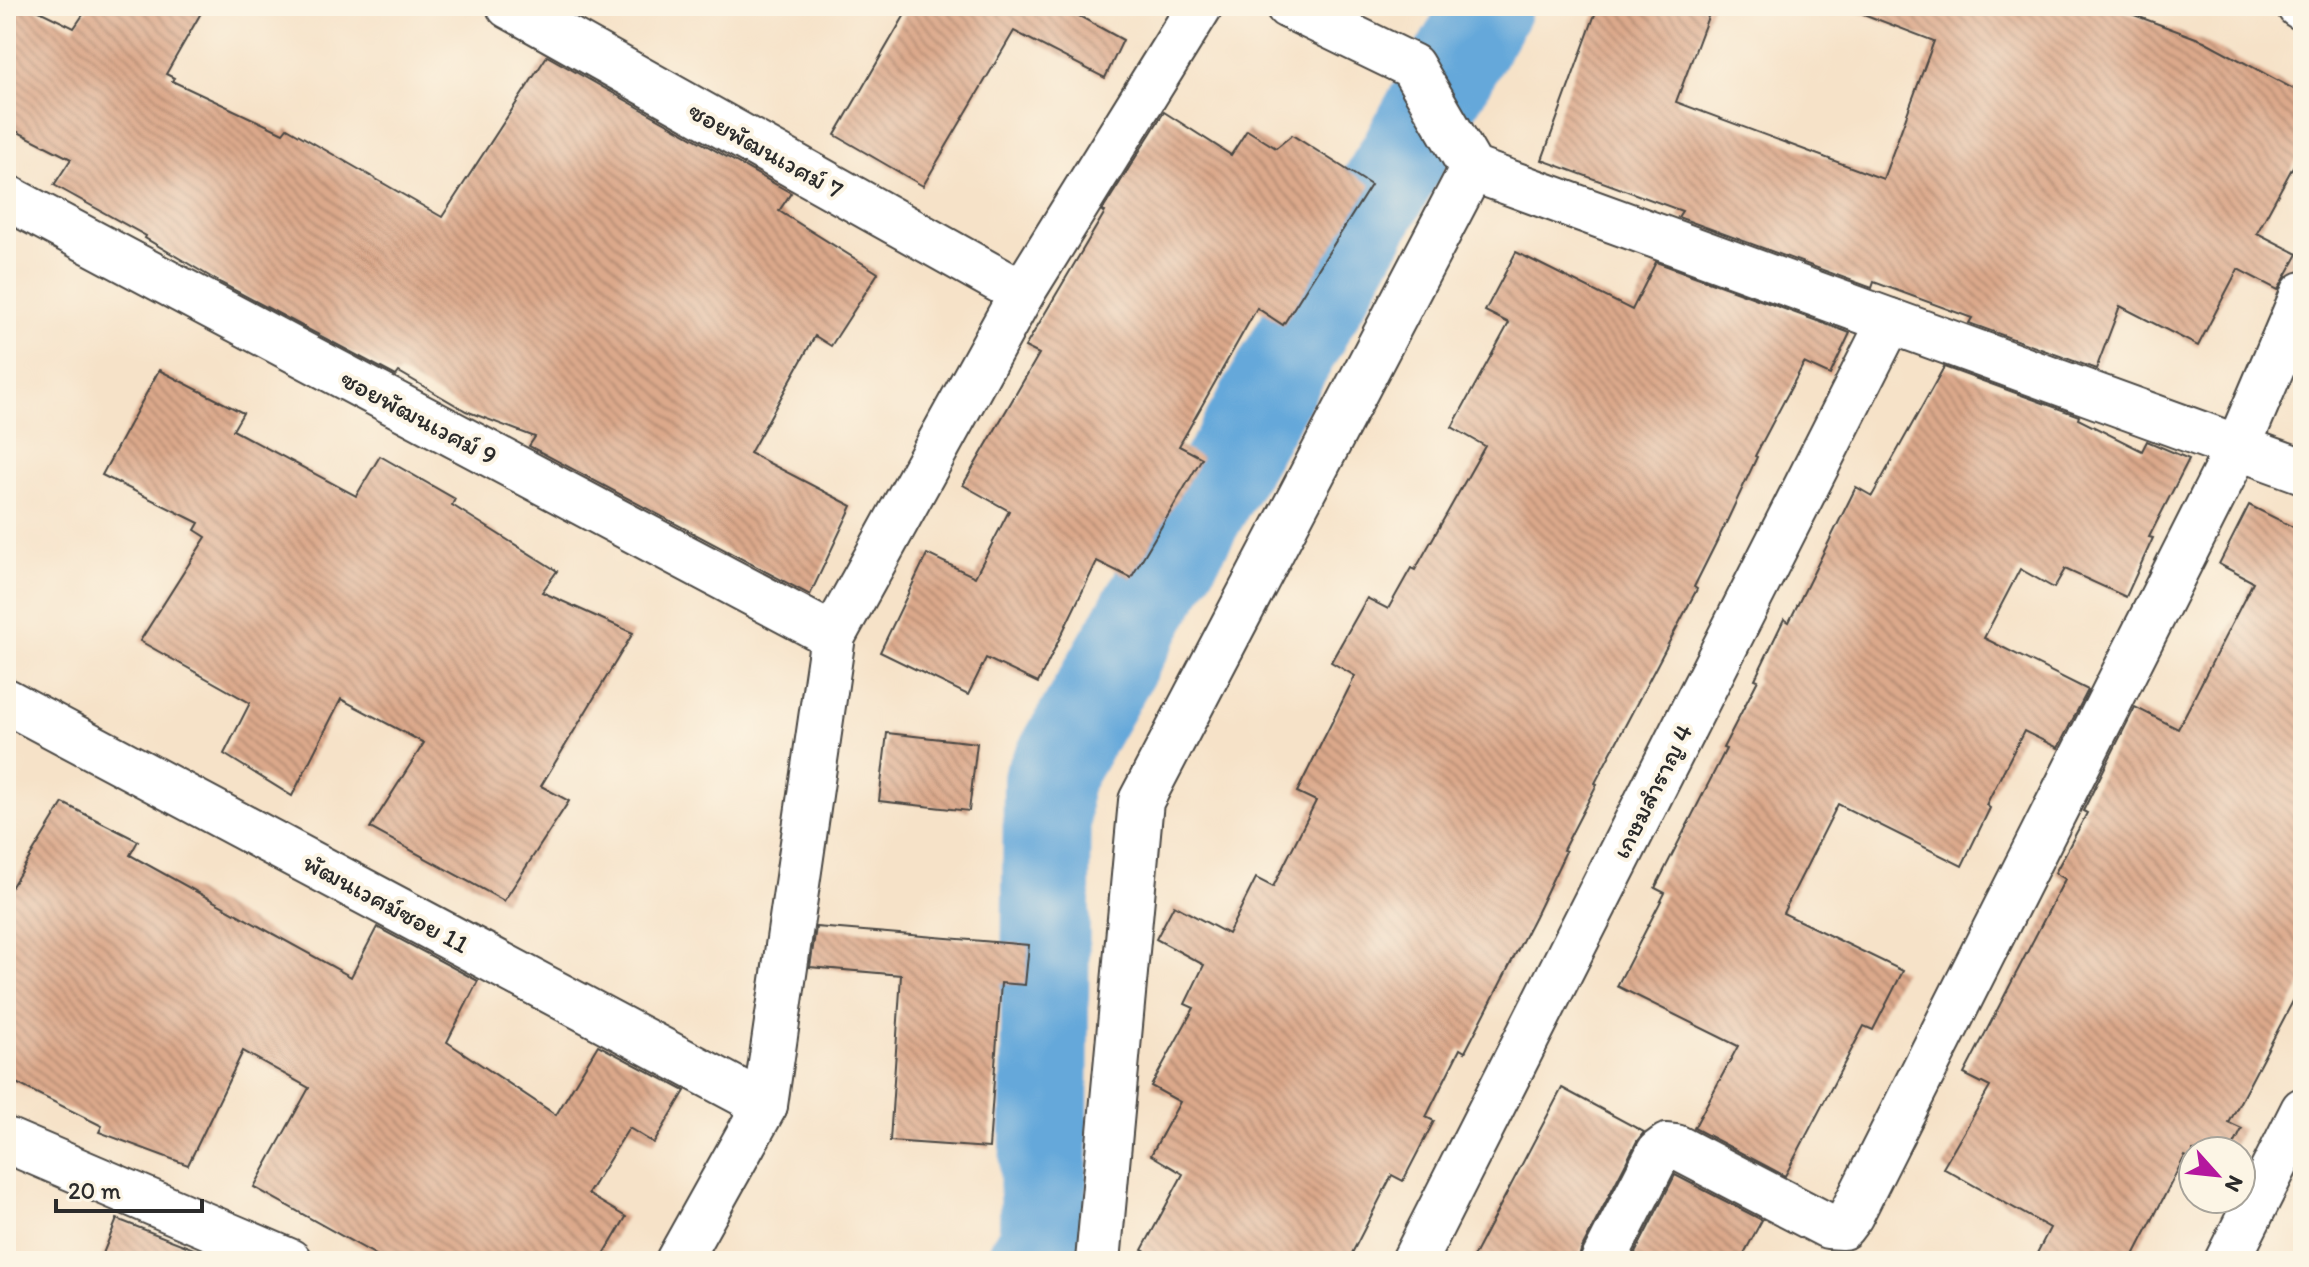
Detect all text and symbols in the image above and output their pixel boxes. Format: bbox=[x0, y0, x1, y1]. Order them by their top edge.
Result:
street label: ซอยพัฒนเวศม์ 7 bbox=[683, 94, 849, 206]
street label: ซอยพัฒนเวศม์ 9 bbox=[335, 362, 503, 472]
street label: เกษมสำราญ 4 bbox=[1604, 718, 1700, 864]
street label: พัฒนเวศม์ซอย 11 bbox=[298, 846, 474, 960]
north arrow bbox=[2177, 1135, 2257, 1215]
scale bar bbox=[56, 1163, 202, 1213]
text: N bbox=[2219, 1171, 2250, 1197]
text: 20 m bbox=[68, 1176, 121, 1205]

